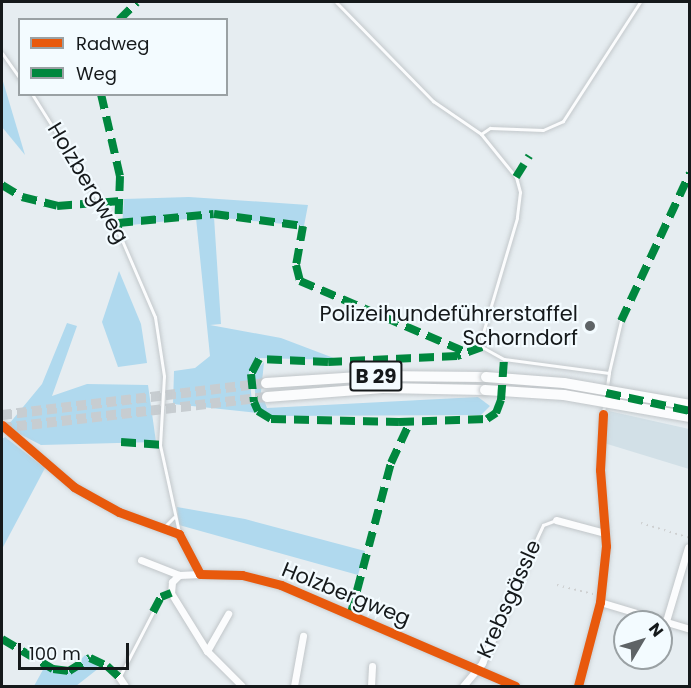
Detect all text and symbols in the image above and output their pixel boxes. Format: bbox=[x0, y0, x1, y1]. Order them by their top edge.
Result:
legend bbox=[18, 18, 228, 96]
text: Radweg bbox=[76, 31, 149, 56]
text: Weg bbox=[76, 61, 117, 86]
street label: Holzbergweg bbox=[42, 118, 134, 248]
place label: Polizeihundeführerstaffel Schorndorf bbox=[320, 301, 578, 351]
marker: Polizeihundeführerstaffel Schorndorf bbox=[583, 319, 597, 333]
road number: B 29 bbox=[349, 359, 403, 393]
street label: Krebsgässle bbox=[472, 536, 546, 662]
street label: Holzbergweg bbox=[278, 557, 414, 631]
north arrow bbox=[613, 610, 673, 670]
text: N bbox=[643, 618, 669, 642]
scale bar bbox=[21, 631, 132, 669]
text: 100 m bbox=[29, 641, 81, 666]

